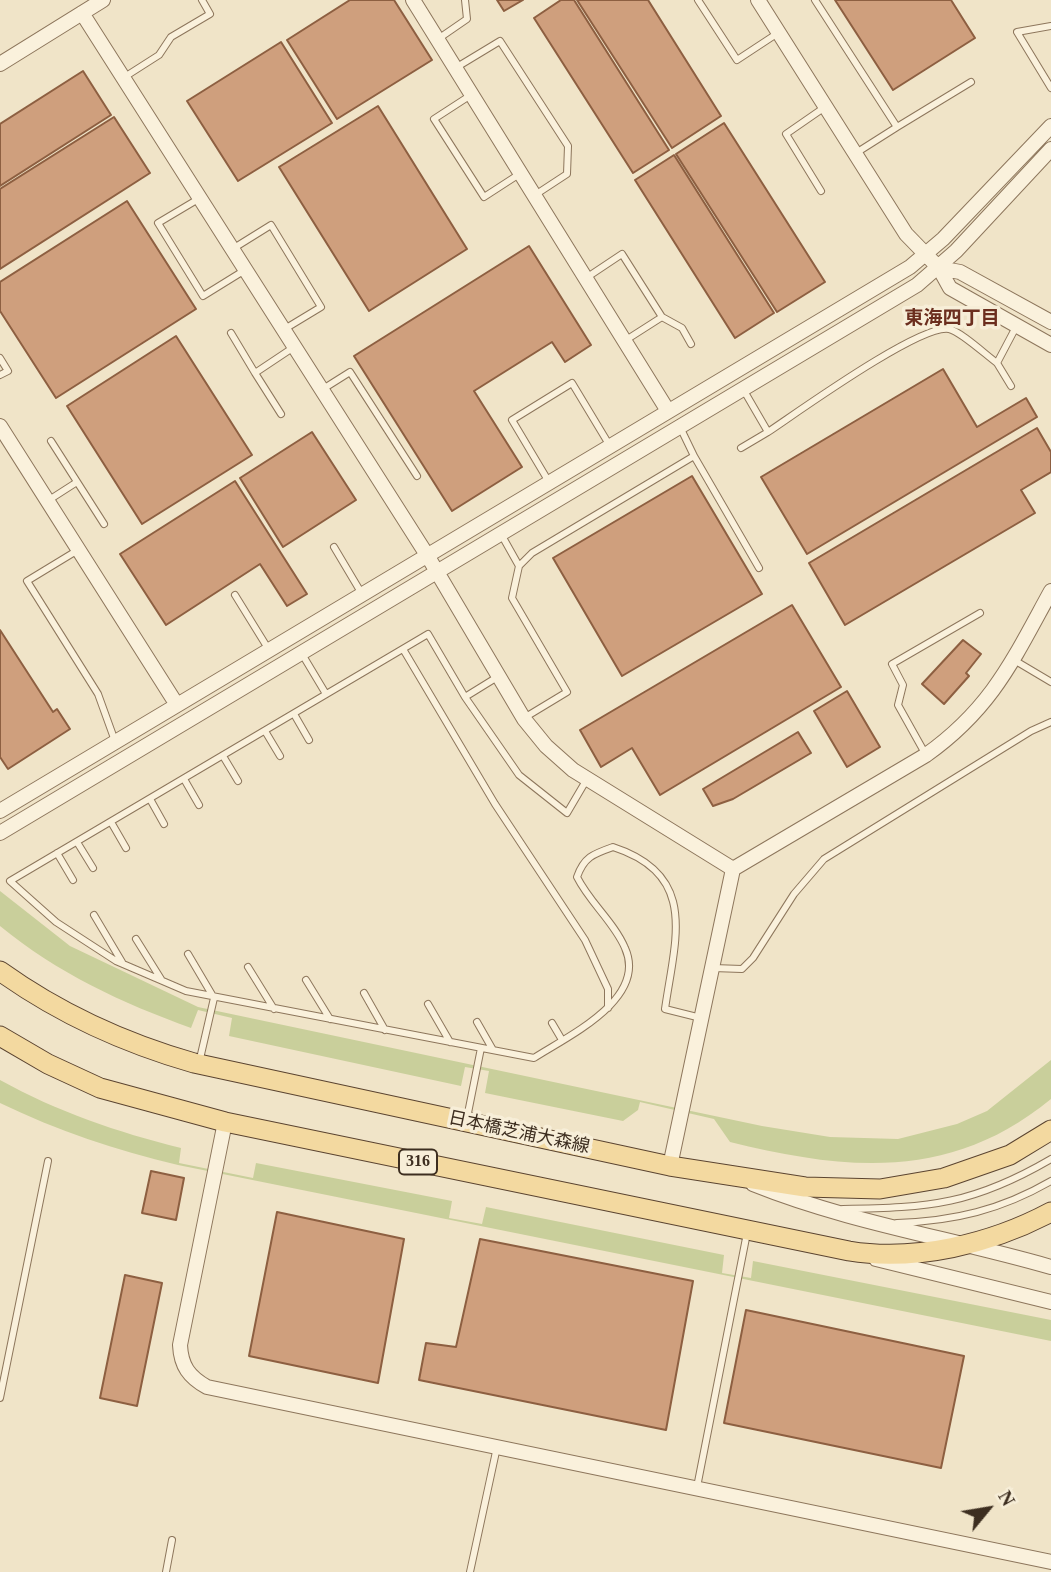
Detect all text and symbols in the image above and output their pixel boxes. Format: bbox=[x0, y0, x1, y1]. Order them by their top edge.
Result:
district label: 東海四丁目 bbox=[905, 308, 999, 330]
street label: 日本橋芝浦大森線 bbox=[446, 1107, 592, 1159]
road number: 316 bbox=[399, 1150, 437, 1174]
north arrow bbox=[953, 1474, 1023, 1544]
text: N bbox=[994, 1487, 1019, 1509]

